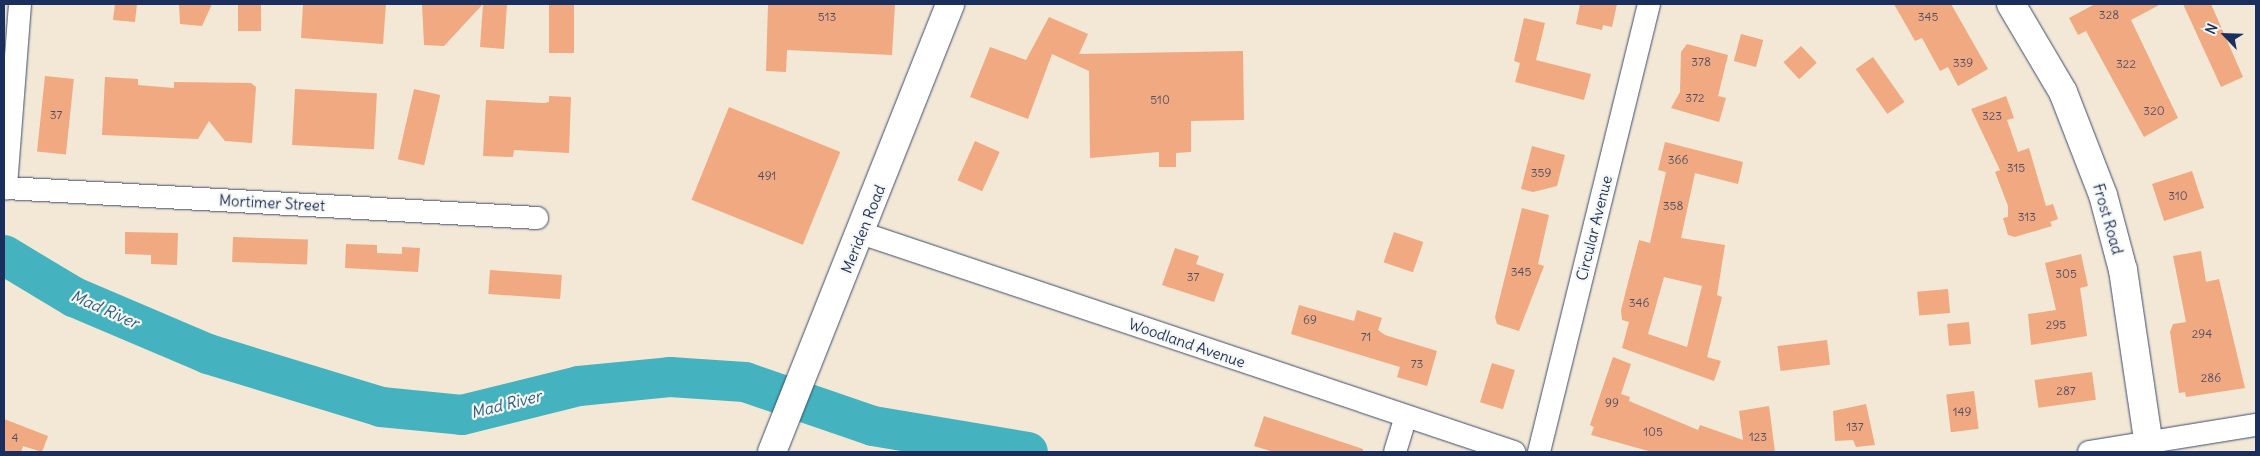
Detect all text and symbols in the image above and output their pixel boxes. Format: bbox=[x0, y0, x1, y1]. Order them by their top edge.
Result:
house number: 328 bbox=[2099, 8, 2119, 22]
house number: 513 bbox=[818, 10, 836, 24]
house number: 345 bbox=[1918, 10, 1938, 24]
north arrow bbox=[2200, 10, 2250, 60]
text: N bbox=[2201, 21, 2221, 37]
house number: 378 bbox=[1691, 55, 1711, 69]
house number: 339 bbox=[1953, 56, 1973, 70]
house number: 322 bbox=[2116, 57, 2136, 71]
house number: 372 bbox=[1685, 91, 1705, 105]
house number: 510 bbox=[1150, 93, 1170, 107]
house number: 320 bbox=[2143, 104, 2165, 118]
house number: 37 bbox=[50, 108, 62, 122]
house number: 323 bbox=[1982, 109, 2002, 123]
house number: 366 bbox=[1668, 153, 1688, 167]
house number: 315 bbox=[2007, 161, 2025, 175]
house number: 359 bbox=[1531, 166, 1551, 180]
house number: 491 bbox=[758, 169, 776, 183]
street label: Circular Avenue bbox=[1572, 174, 1616, 282]
street label: Frost Road bbox=[2089, 181, 2127, 257]
street label: Meriden Road bbox=[837, 182, 889, 276]
house number: 310 bbox=[2168, 189, 2188, 203]
street label: Mortimer Street bbox=[219, 191, 325, 215]
house number: 358 bbox=[1663, 199, 1683, 213]
house number: 313 bbox=[2018, 210, 2036, 224]
house number: 345 bbox=[1511, 265, 1531, 279]
house number: 305 bbox=[2055, 267, 2077, 281]
house number: 37 bbox=[1187, 270, 1199, 284]
water label: Mad River bbox=[68, 286, 142, 332]
house number: 346 bbox=[1629, 296, 1649, 310]
house number: 69 bbox=[1303, 313, 1317, 327]
street label: Woodland Avenue bbox=[1126, 315, 1248, 371]
house number: 295 bbox=[2046, 318, 2066, 332]
house number: 294 bbox=[2192, 327, 2212, 341]
house number: 71 bbox=[1361, 330, 1371, 344]
house number: 73 bbox=[1411, 357, 1423, 371]
house number: 286 bbox=[2201, 371, 2221, 385]
house number: 287 bbox=[2056, 384, 2076, 398]
water label: Mad River bbox=[469, 386, 543, 422]
house number: 99 bbox=[1605, 396, 1619, 410]
house number: 149 bbox=[1953, 405, 1971, 419]
house number: 137 bbox=[1846, 420, 1864, 434]
house number: 105 bbox=[1643, 425, 1663, 439]
house number: 123 bbox=[1749, 430, 1767, 444]
house number: 4 bbox=[12, 431, 18, 445]

